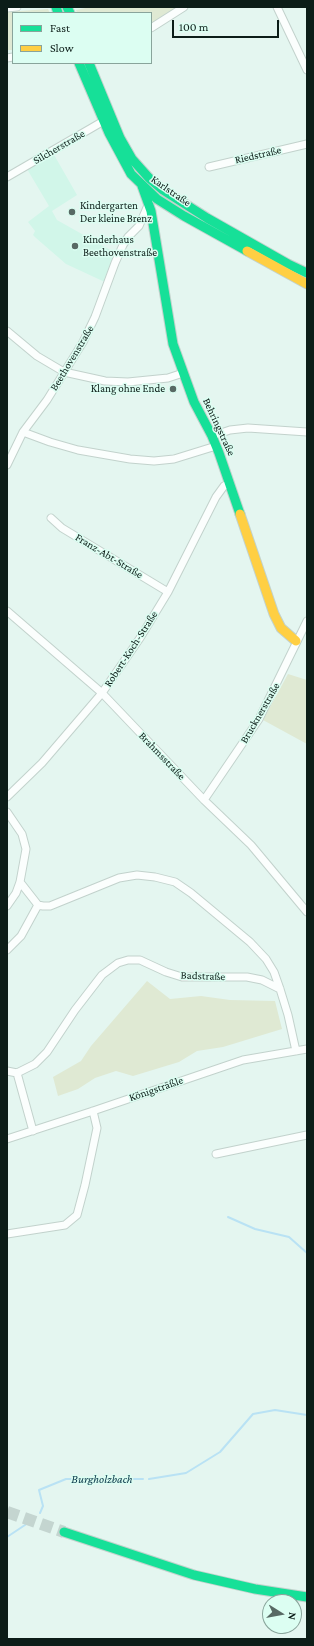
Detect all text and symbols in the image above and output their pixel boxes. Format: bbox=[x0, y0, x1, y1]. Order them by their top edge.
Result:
legend bbox=[12, 12, 152, 64]
scale bar bbox=[174, 12, 281, 38]
text: 100 m bbox=[179, 20, 208, 34]
text: Fast bbox=[50, 21, 70, 35]
text: Slow bbox=[50, 41, 74, 55]
street label: Silcherstraße bbox=[31, 127, 87, 167]
street label: Riedstraße bbox=[233, 143, 283, 167]
street label: Karlstraße bbox=[148, 172, 194, 210]
place label: Kindergarten Der kleine Brenz bbox=[80, 199, 152, 225]
marker: Kindergarten Der kleine Brenz bbox=[67, 207, 77, 217]
place label: Kinderhaus Beethovenstraße bbox=[83, 233, 157, 259]
marker: Kinderhaus Beethovenstraße bbox=[70, 241, 80, 251]
street label: Beethovenstraße bbox=[47, 323, 97, 393]
place label: Klang ohne Ende bbox=[91, 382, 165, 396]
marker: Klang ohne Ende bbox=[168, 384, 178, 394]
street label: Behringstraße bbox=[200, 396, 238, 458]
street label: Franz-Abt-Straße bbox=[73, 531, 145, 581]
street label: Robert-Koch-Straße bbox=[101, 608, 161, 690]
street label: Brucknerstraße bbox=[237, 680, 283, 746]
street label: Brahmsstraße bbox=[136, 729, 188, 783]
street label: Badstraße bbox=[180, 969, 226, 983]
street label: Königsträßle bbox=[127, 1074, 185, 1104]
water label: Burgholzbach bbox=[71, 1472, 133, 1486]
north arrow bbox=[262, 1594, 302, 1634]
text: N bbox=[286, 1611, 299, 1621]

